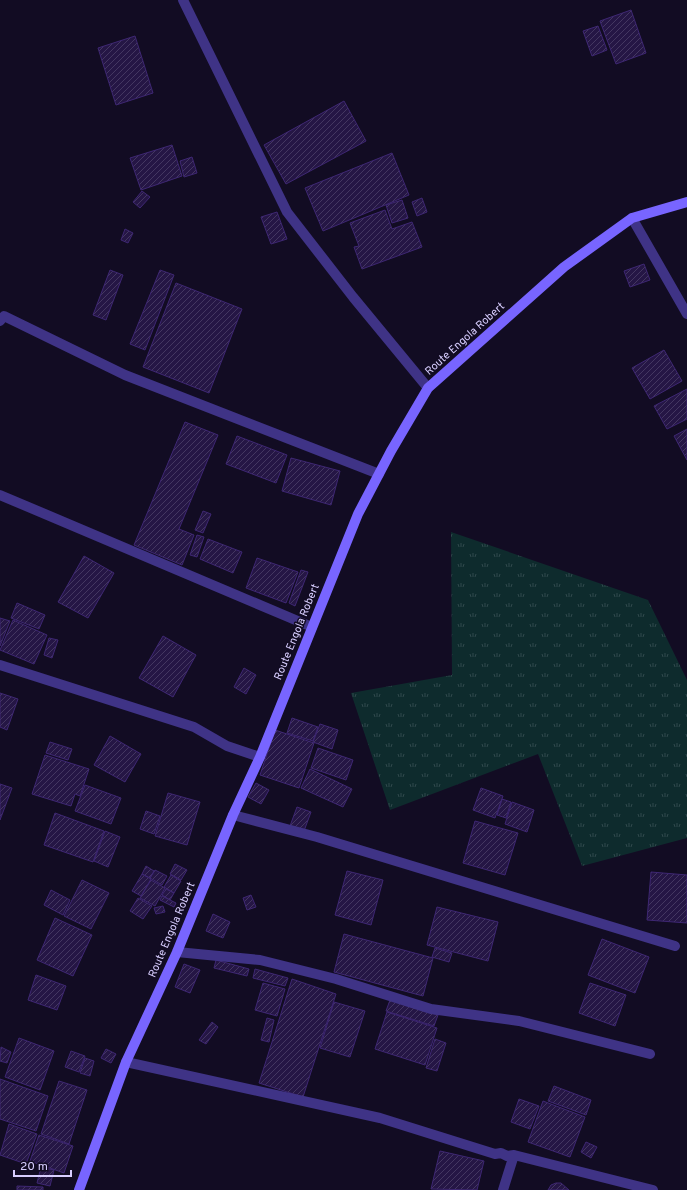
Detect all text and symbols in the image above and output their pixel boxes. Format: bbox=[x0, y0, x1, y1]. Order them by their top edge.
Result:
street label: Route Engola Robert bbox=[422, 299, 508, 379]
street label: Route Engola Robert bbox=[271, 582, 323, 682]
street label: Route Engola Robert bbox=[146, 880, 198, 980]
scale bar bbox=[14, 1152, 71, 1178]
text: 20 m bbox=[20, 1159, 48, 1175]

